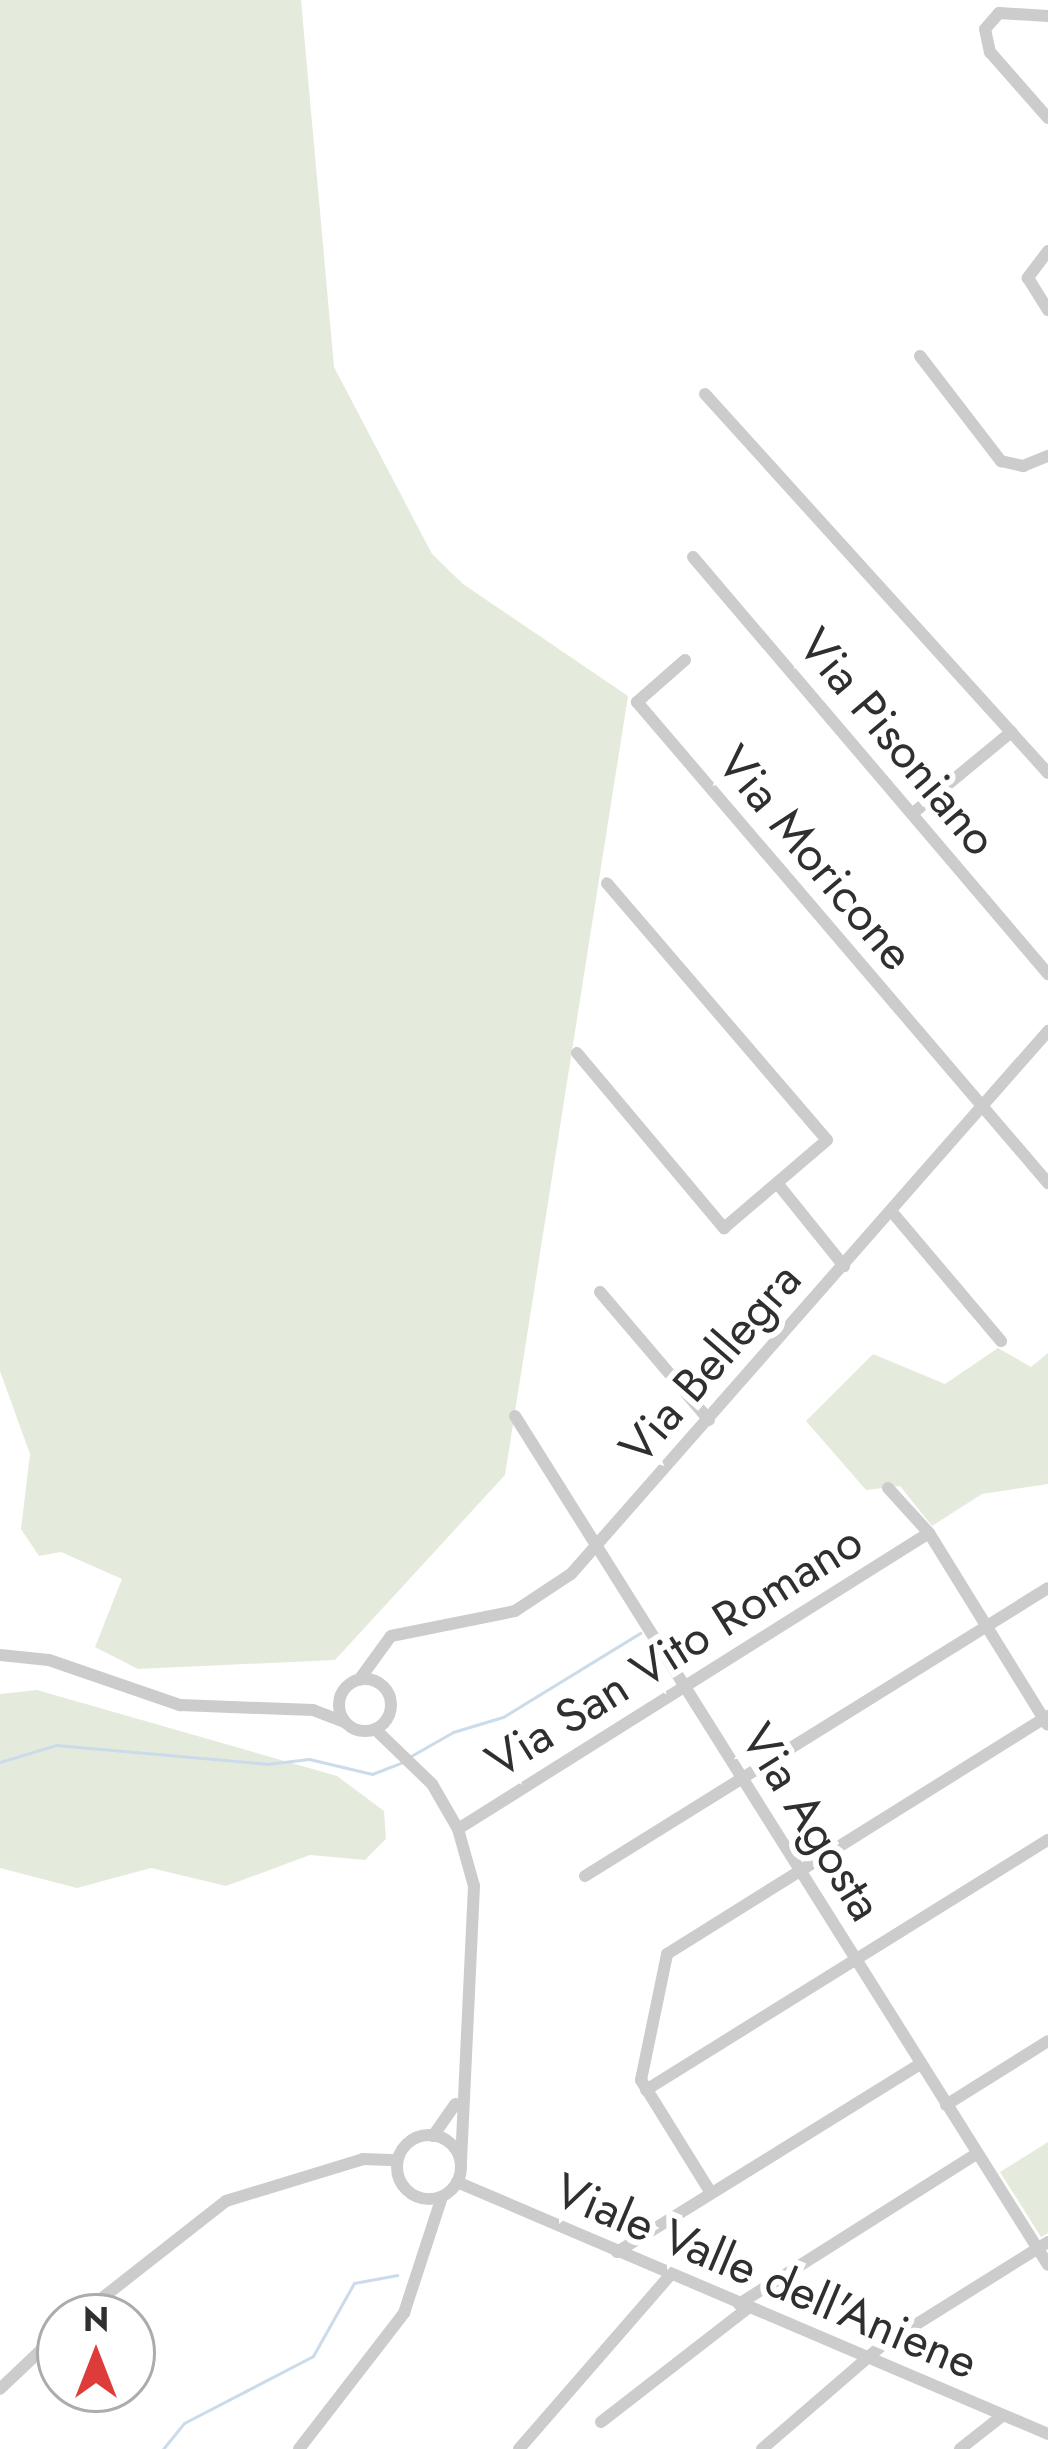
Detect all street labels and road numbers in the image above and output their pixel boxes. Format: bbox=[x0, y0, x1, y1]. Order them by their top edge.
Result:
street label: Via Pisoniano bbox=[787, 617, 1009, 867]
street label: Via Moricone bbox=[706, 734, 926, 982]
street label: Via Bellegra bbox=[607, 1251, 813, 1475]
street label: Via San Vito Romano bbox=[476, 1512, 872, 1790]
street label: Via Agosta bbox=[729, 1713, 895, 1931]
street label: Viale Valle dell'Aniene bbox=[546, 2161, 986, 2391]

